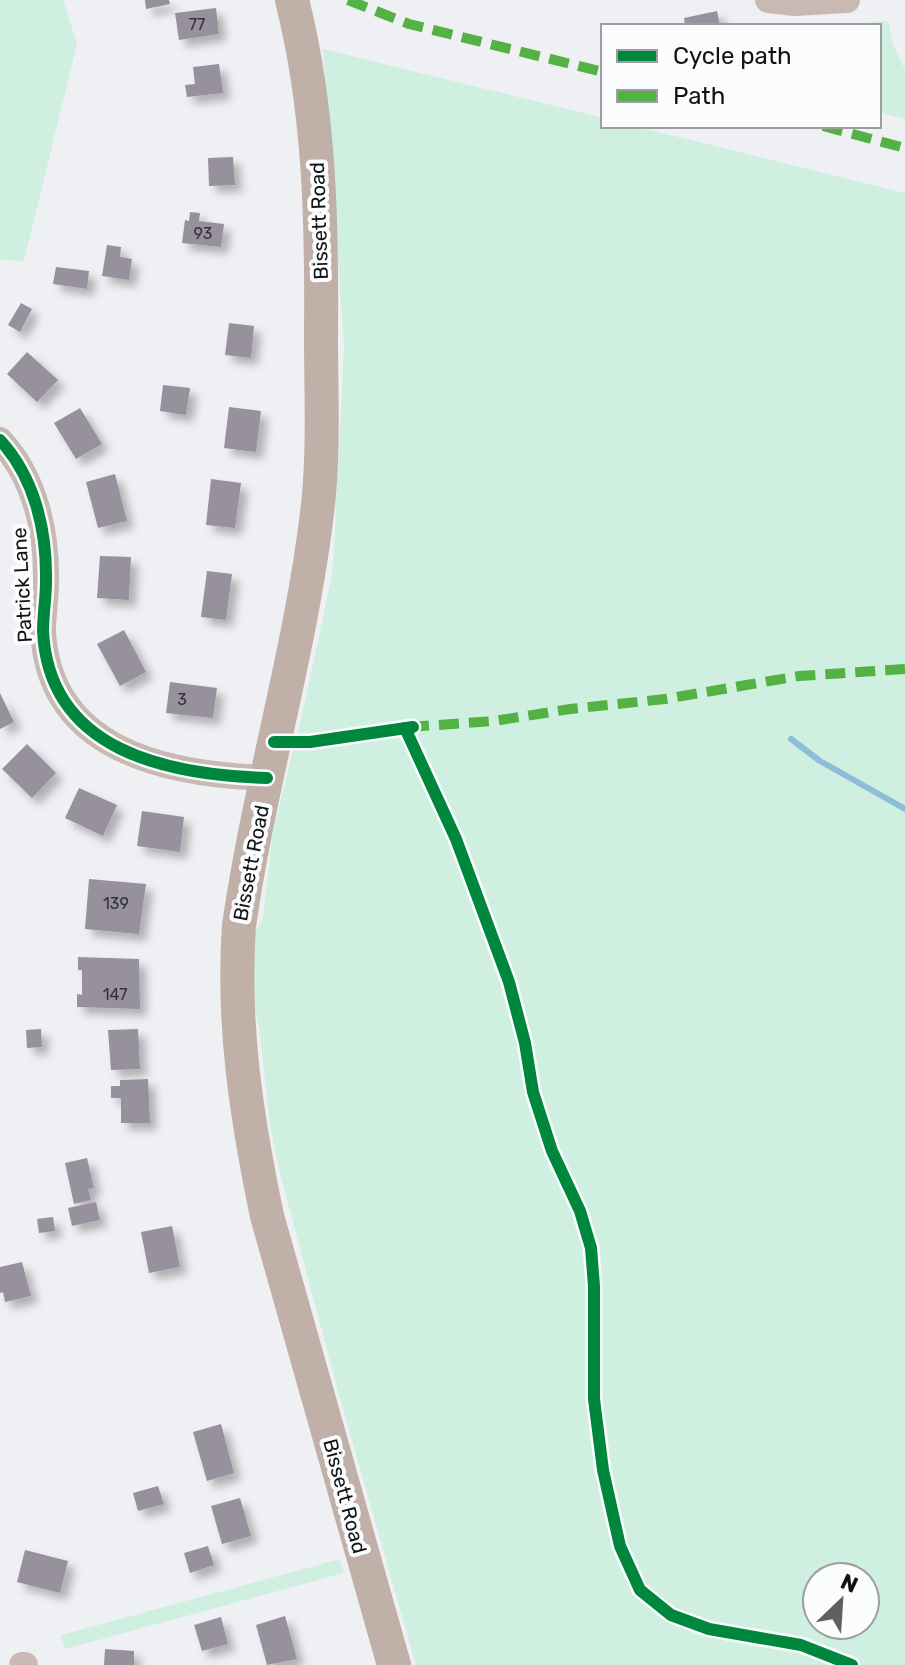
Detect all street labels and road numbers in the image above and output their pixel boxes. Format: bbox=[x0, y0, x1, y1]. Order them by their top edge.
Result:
street label: Bissett Road bbox=[305, 162, 333, 280]
street label: Patrick Lane bbox=[7, 527, 37, 643]
street label: Bissett Road bbox=[228, 803, 274, 923]
street label: Bissett Road bbox=[318, 1436, 372, 1556]

